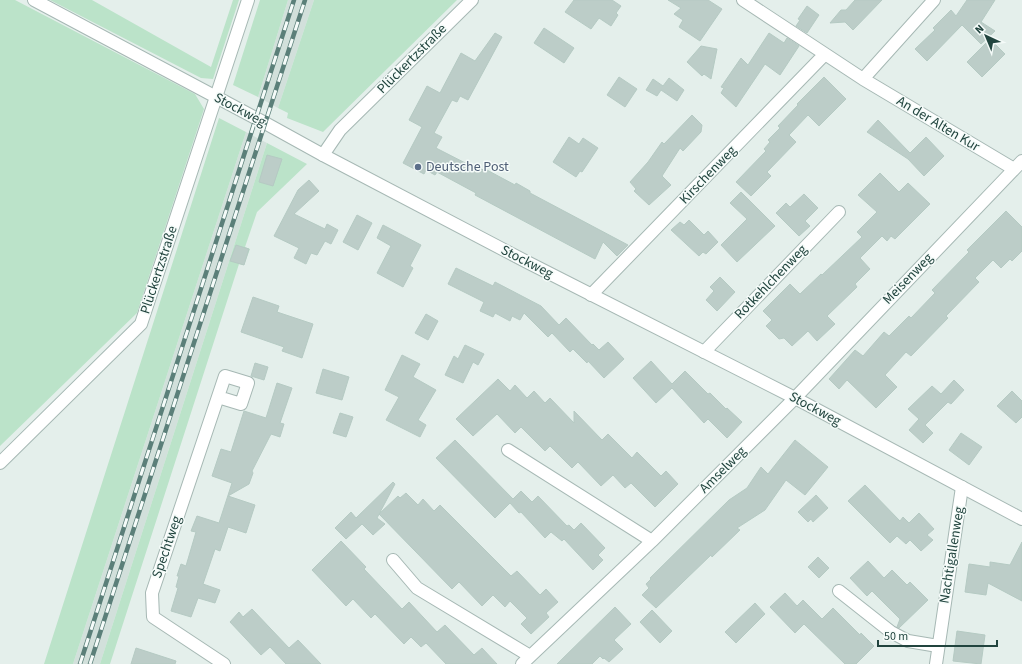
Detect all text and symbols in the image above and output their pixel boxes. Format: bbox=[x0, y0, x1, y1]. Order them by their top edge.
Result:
north arrow bbox=[966, 16, 1006, 56]
street label: Plückertzstraße bbox=[373, 20, 451, 98]
text: N bbox=[972, 21, 987, 37]
street label: Stockweg bbox=[210, 88, 270, 132]
street label: An der Alten Kur bbox=[893, 91, 984, 157]
street label: Kirschenweg bbox=[675, 141, 741, 209]
place label: Deutsche Post bbox=[426, 157, 509, 177]
marker: Deutsche Post bbox=[413, 162, 423, 172]
street label: Plückertzstraße bbox=[135, 223, 183, 317]
street label: Stockweg bbox=[497, 240, 557, 284]
street label: Rotkehlchenweg bbox=[730, 240, 812, 324]
street label: Meisenweg bbox=[878, 249, 938, 309]
street label: Stockweg bbox=[785, 387, 845, 431]
street label: Amselweg bbox=[695, 442, 751, 498]
street label: Nachtigallenweg bbox=[934, 505, 970, 605]
street label: Spechtweg bbox=[147, 513, 187, 581]
scale bar bbox=[878, 622, 997, 648]
text: 50 m bbox=[884, 628, 908, 645]

